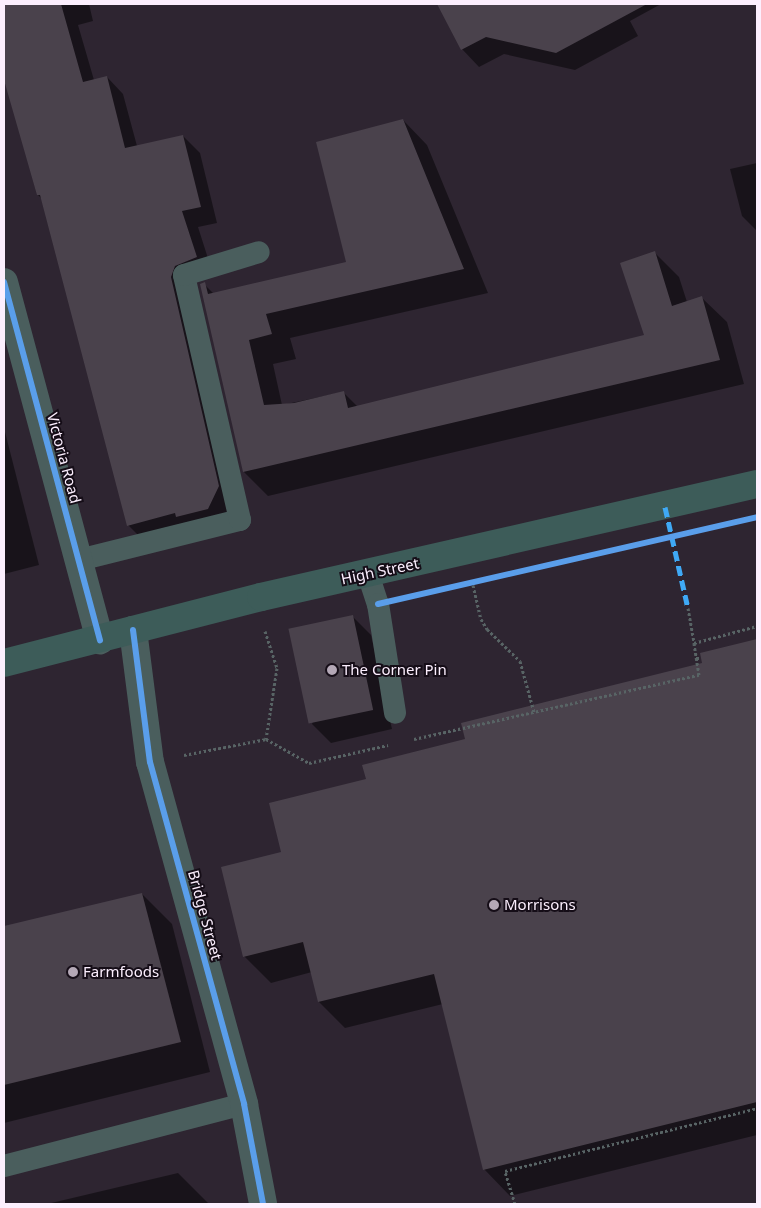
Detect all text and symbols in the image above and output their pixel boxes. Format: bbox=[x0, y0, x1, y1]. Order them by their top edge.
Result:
street label: Victoria Road bbox=[43, 411, 85, 505]
street label: High Street bbox=[339, 554, 421, 588]
place label: The Corner Pin bbox=[342, 661, 447, 679]
marker: The Corner Pin bbox=[326, 664, 338, 676]
street label: Bridge Street bbox=[184, 868, 226, 962]
place label: Morrisons bbox=[504, 896, 576, 914]
marker: Morrisons bbox=[488, 899, 500, 911]
place label: Farmfoods bbox=[83, 963, 159, 981]
marker: Farmfoods bbox=[67, 966, 79, 978]

